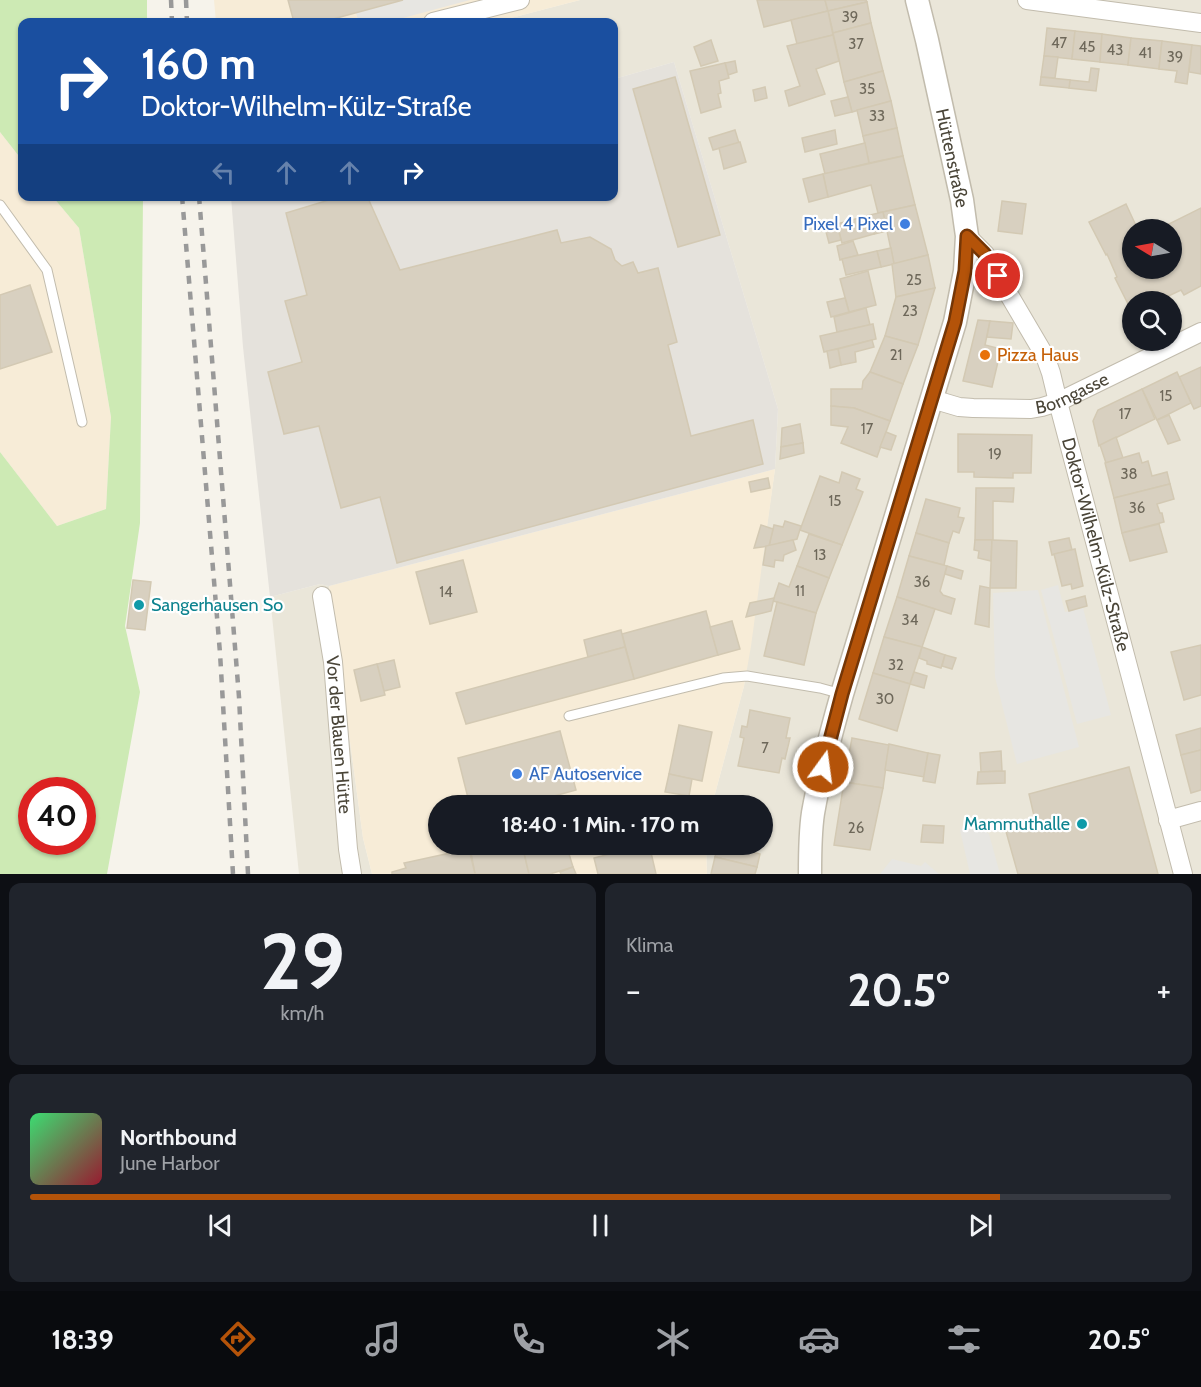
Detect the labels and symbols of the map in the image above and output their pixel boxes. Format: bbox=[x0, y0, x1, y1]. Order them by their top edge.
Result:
house number: 39 bbox=[842, 8, 858, 26]
house number: 47 bbox=[1051, 34, 1068, 52]
house number: 37 bbox=[848, 35, 864, 53]
house number: 45 bbox=[1079, 38, 1095, 56]
house number: 43 bbox=[1107, 41, 1123, 59]
house number: 41 bbox=[1138, 44, 1152, 62]
house number: 39 bbox=[1167, 48, 1183, 66]
house number: 35 bbox=[859, 80, 875, 98]
house number: 33 bbox=[869, 107, 885, 125]
street label: Hüttenstraße bbox=[931, 107, 973, 209]
place label: Pixel 4 Pixel bbox=[803, 213, 894, 235]
marker: Pixel 4 Pixel bbox=[898, 217, 912, 231]
north arrow bbox=[1122, 219, 1182, 279]
pin bbox=[972, 250, 1023, 301]
house number: 25 bbox=[906, 271, 922, 289]
house number: 23 bbox=[902, 302, 918, 320]
place label: Pizza Haus bbox=[997, 344, 1079, 366]
house number: 21 bbox=[890, 346, 902, 364]
marker: Pizza Haus bbox=[978, 348, 992, 362]
street label: Borngasse bbox=[1034, 368, 1112, 419]
house number: 15 bbox=[1159, 387, 1173, 405]
house number: 17 bbox=[1119, 405, 1132, 423]
house number: 17 bbox=[861, 420, 874, 438]
street label: Doktor-Wilhelm-Külz-Straße bbox=[1057, 435, 1135, 654]
house number: 19 bbox=[988, 445, 1002, 463]
house number: 38 bbox=[1120, 465, 1138, 483]
house number: 15 bbox=[828, 492, 842, 510]
house number: 36 bbox=[1129, 499, 1145, 517]
house number: 13 bbox=[813, 546, 827, 564]
house number: 36 bbox=[914, 573, 930, 591]
house number: 11 bbox=[795, 582, 805, 600]
house number: 14 bbox=[439, 583, 453, 601]
place label: Sangerhausen So bbox=[151, 594, 283, 616]
marker: Sangerhausen So bbox=[132, 598, 146, 612]
house number: 34 bbox=[902, 611, 919, 629]
street label: Vor der Blauen Hütte bbox=[321, 654, 356, 815]
house number: 32 bbox=[888, 656, 904, 674]
house number: 30 bbox=[876, 690, 894, 708]
position arrow bbox=[791, 735, 855, 799]
house number: 7 bbox=[761, 739, 769, 757]
place label: AF Autoservice bbox=[529, 763, 642, 785]
marker: AF Autoservice bbox=[510, 767, 524, 781]
speed limit sign: 40 bbox=[18, 777, 96, 855]
place label: Mammuthalle bbox=[964, 813, 1070, 835]
marker: Mammuthalle bbox=[1075, 817, 1089, 831]
house number: 26 bbox=[848, 819, 864, 837]

